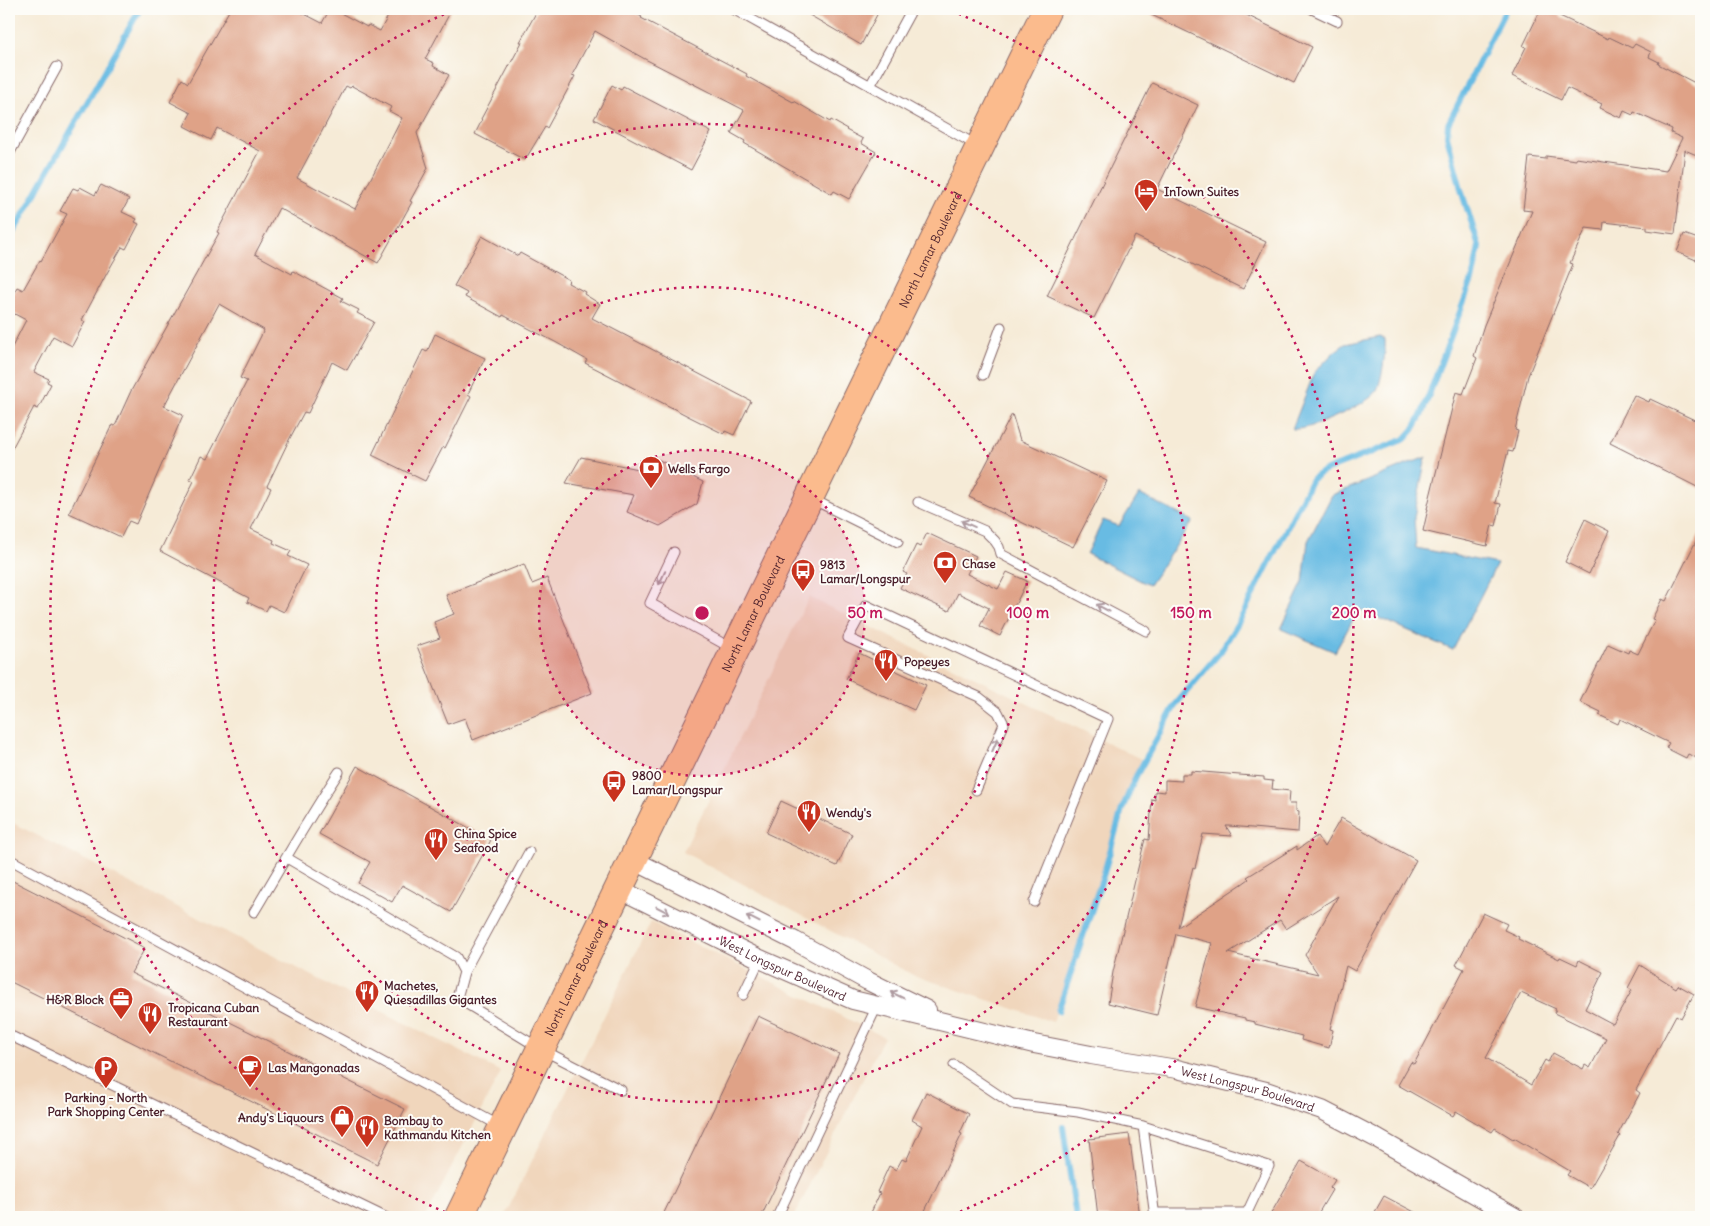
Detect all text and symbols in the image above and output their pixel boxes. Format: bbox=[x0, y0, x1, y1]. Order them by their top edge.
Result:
hotel icon: InTown Suites bbox=[1133, 178, 1159, 212]
place label: InTown Suites bbox=[1164, 184, 1240, 199]
street label: North Lamar Boulevard bbox=[895, 189, 965, 310]
bank icon: Wells Fargo bbox=[638, 455, 664, 489]
place label: Wells Fargo bbox=[668, 461, 730, 477]
one-way arrow bbox=[961, 518, 976, 528]
bank icon: Chase bbox=[932, 550, 958, 584]
street label: North Lamar Boulevard bbox=[718, 553, 787, 674]
place label: Chase bbox=[962, 556, 996, 571]
place label: 9813 Lamar/Longspur bbox=[820, 557, 911, 587]
bus stop icon: 9813 Lamar/Longspur bbox=[790, 558, 816, 592]
one-way arrow bbox=[657, 570, 666, 585]
text: 50 m bbox=[847, 603, 883, 622]
text: 100 m bbox=[1007, 603, 1049, 622]
one-way arrow bbox=[1096, 603, 1111, 612]
text: 150 m bbox=[1170, 603, 1212, 622]
text: 200 m bbox=[1332, 603, 1376, 622]
centre of rings bbox=[693, 604, 711, 622]
restaurant icon: Popeyes bbox=[873, 648, 899, 682]
place label: Popeyes bbox=[904, 654, 950, 670]
one-way arrow bbox=[991, 738, 1001, 753]
place label: 9800 Lamar/Longspur bbox=[632, 768, 723, 798]
bus stop icon: 9800 Lamar/Longspur bbox=[601, 769, 627, 803]
restaurant icon: Wendy's bbox=[796, 799, 822, 833]
place label: Wendy's bbox=[826, 805, 872, 821]
place label: China Spice Seafood bbox=[454, 826, 517, 855]
restaurant icon: China Spice Seafood bbox=[423, 827, 449, 861]
one-way arrow bbox=[655, 906, 670, 916]
one-way arrow bbox=[746, 914, 761, 924]
street label: North Lamar Boulevard bbox=[541, 917, 610, 1038]
street label: West Longspur Boulevard bbox=[717, 932, 849, 1004]
place label: Machetes, Quesadillas Gigantes bbox=[384, 978, 497, 1008]
restaurant icon: Machetes, Quesadillas Gigantes bbox=[354, 979, 380, 1013]
office icon: H&R Block bbox=[108, 986, 134, 1020]
one-way arrow bbox=[890, 990, 905, 999]
place label: H&R Block bbox=[46, 992, 104, 1007]
place label: Tropicana Cuban Restaurant bbox=[168, 1000, 259, 1029]
restaurant icon: Tropicana Cuban Restaurant bbox=[137, 1001, 163, 1035]
cafe icon: Las Mangonadas bbox=[237, 1054, 263, 1088]
parking icon: Parking - North Park Shopping Center bbox=[93, 1055, 119, 1089]
place label: Las Mangonadas bbox=[268, 1060, 360, 1076]
street label: West Longspur Boulevard bbox=[1179, 1063, 1317, 1115]
place label: Parking - North Park Shopping Center bbox=[47, 1090, 165, 1120]
shop icon: Andy's Liquours bbox=[329, 1104, 355, 1138]
place label: Andy's Liquours bbox=[238, 1110, 325, 1126]
place label: Bombay to Kathmandu Kitchen bbox=[384, 1113, 491, 1142]
restaurant icon: Bombay to Kathmandu Kitchen bbox=[354, 1114, 380, 1148]

